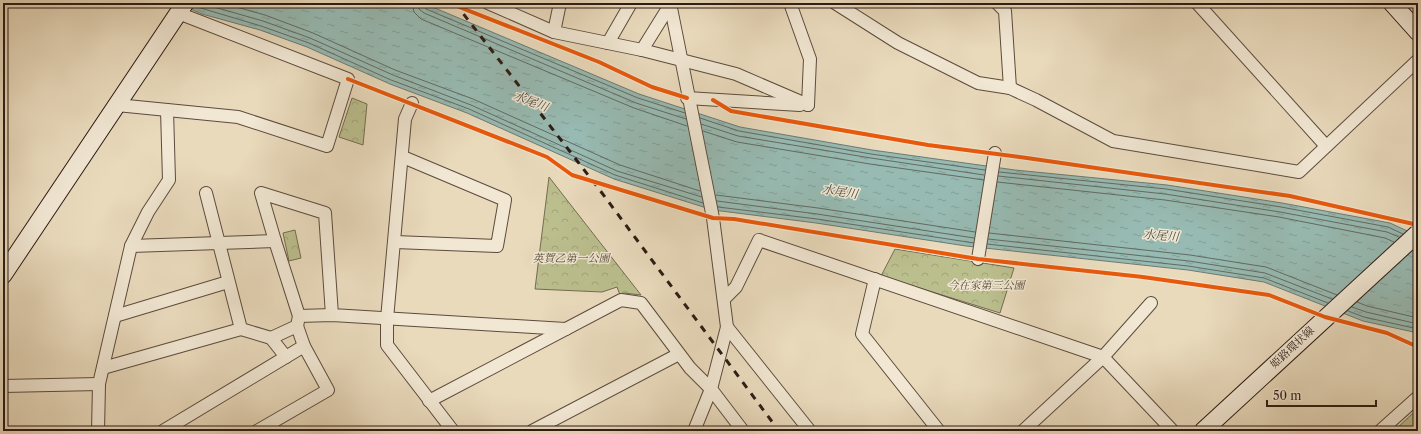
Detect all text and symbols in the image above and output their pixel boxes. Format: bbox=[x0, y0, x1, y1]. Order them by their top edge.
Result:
water label: 水尾川 bbox=[512, 88, 552, 115]
water label: 水尾川 bbox=[821, 181, 861, 202]
water label: 水尾川 bbox=[1142, 226, 1182, 244]
park label: 英賀乙第一公園 bbox=[533, 251, 611, 265]
park label: 今在家第三公園 bbox=[948, 278, 1026, 292]
street label: 姫路環状線 bbox=[1267, 323, 1317, 371]
scale bar bbox=[1267, 382, 1376, 408]
text: 50 m bbox=[1273, 388, 1302, 403]

